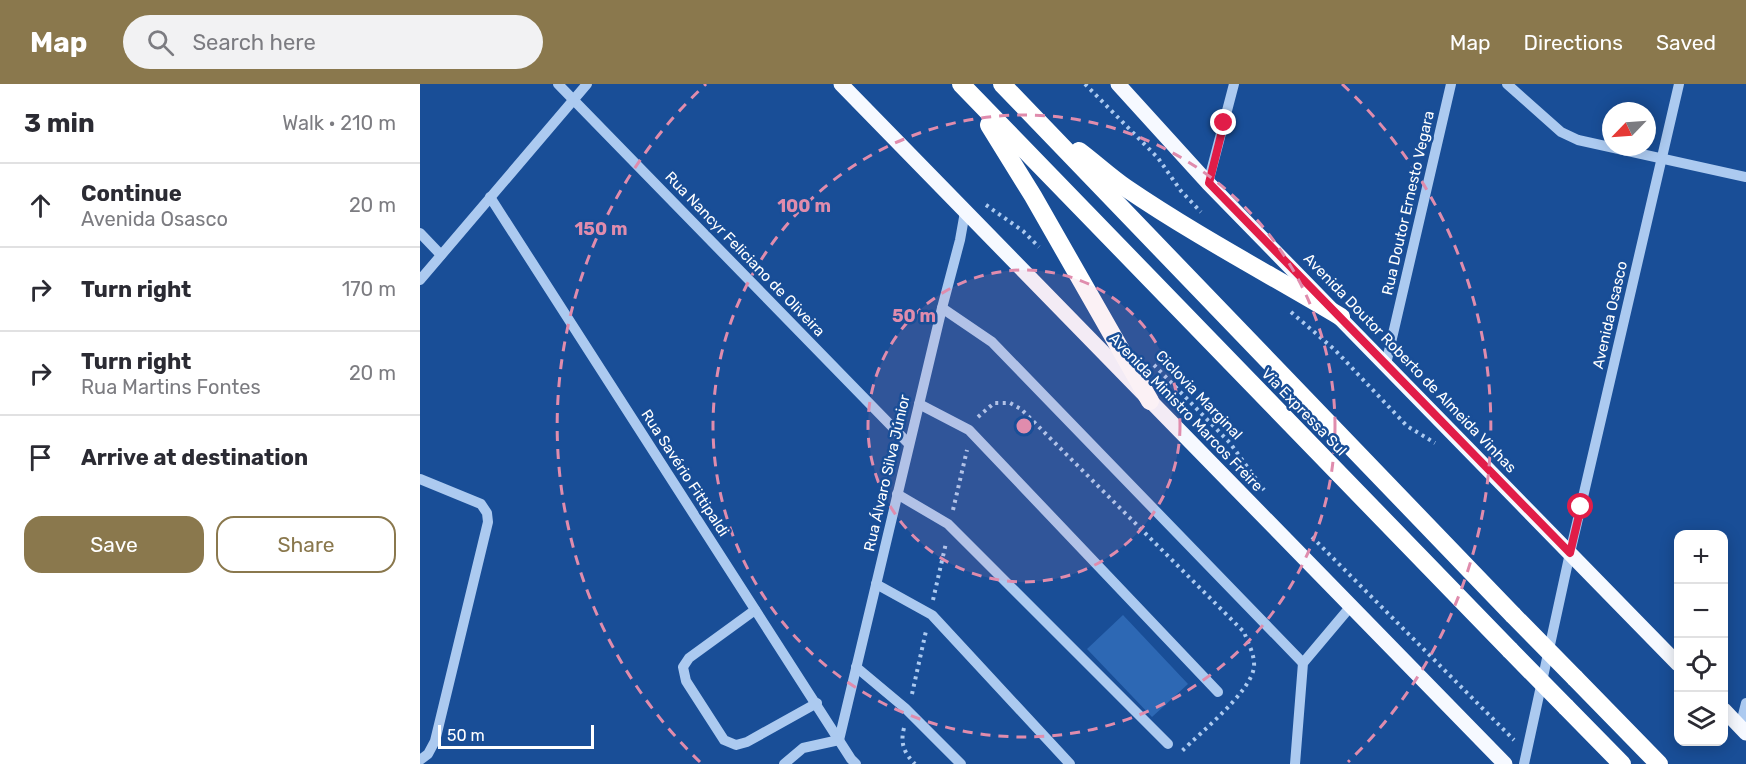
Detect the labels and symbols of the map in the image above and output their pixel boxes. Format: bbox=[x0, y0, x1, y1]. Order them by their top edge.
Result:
north arrow bbox=[1602, 102, 1656, 156]
route end bbox=[1210, 109, 1236, 135]
street label: Rua Doutor Ernesto Vegara bbox=[1378, 109, 1438, 297]
street label: Rua Nancyr Feliciano de Oliveira bbox=[661, 168, 829, 340]
text: 100 m bbox=[777, 195, 831, 217]
text: 150 m bbox=[574, 218, 628, 240]
street label: Avenida Doutor Roberto de Almeida Vinhas bbox=[1300, 249, 1520, 477]
street label: Avenida Osasco bbox=[1589, 259, 1631, 371]
text: 50 m bbox=[892, 305, 936, 327]
street label: Avenida Ministro Marcos Freire bbox=[1105, 329, 1267, 495]
street label: Ciclovia Marginal bbox=[1152, 347, 1246, 443]
street label: Via Expressa Sul bbox=[1258, 364, 1350, 460]
street label: Rua Álvaro Silva Júnior bbox=[860, 393, 914, 553]
street label: Rua Savério Fittipaldi bbox=[637, 406, 733, 540]
centre of rings bbox=[1014, 416, 1034, 436]
route start bbox=[1567, 493, 1593, 519]
scale bar bbox=[438, 722, 594, 750]

